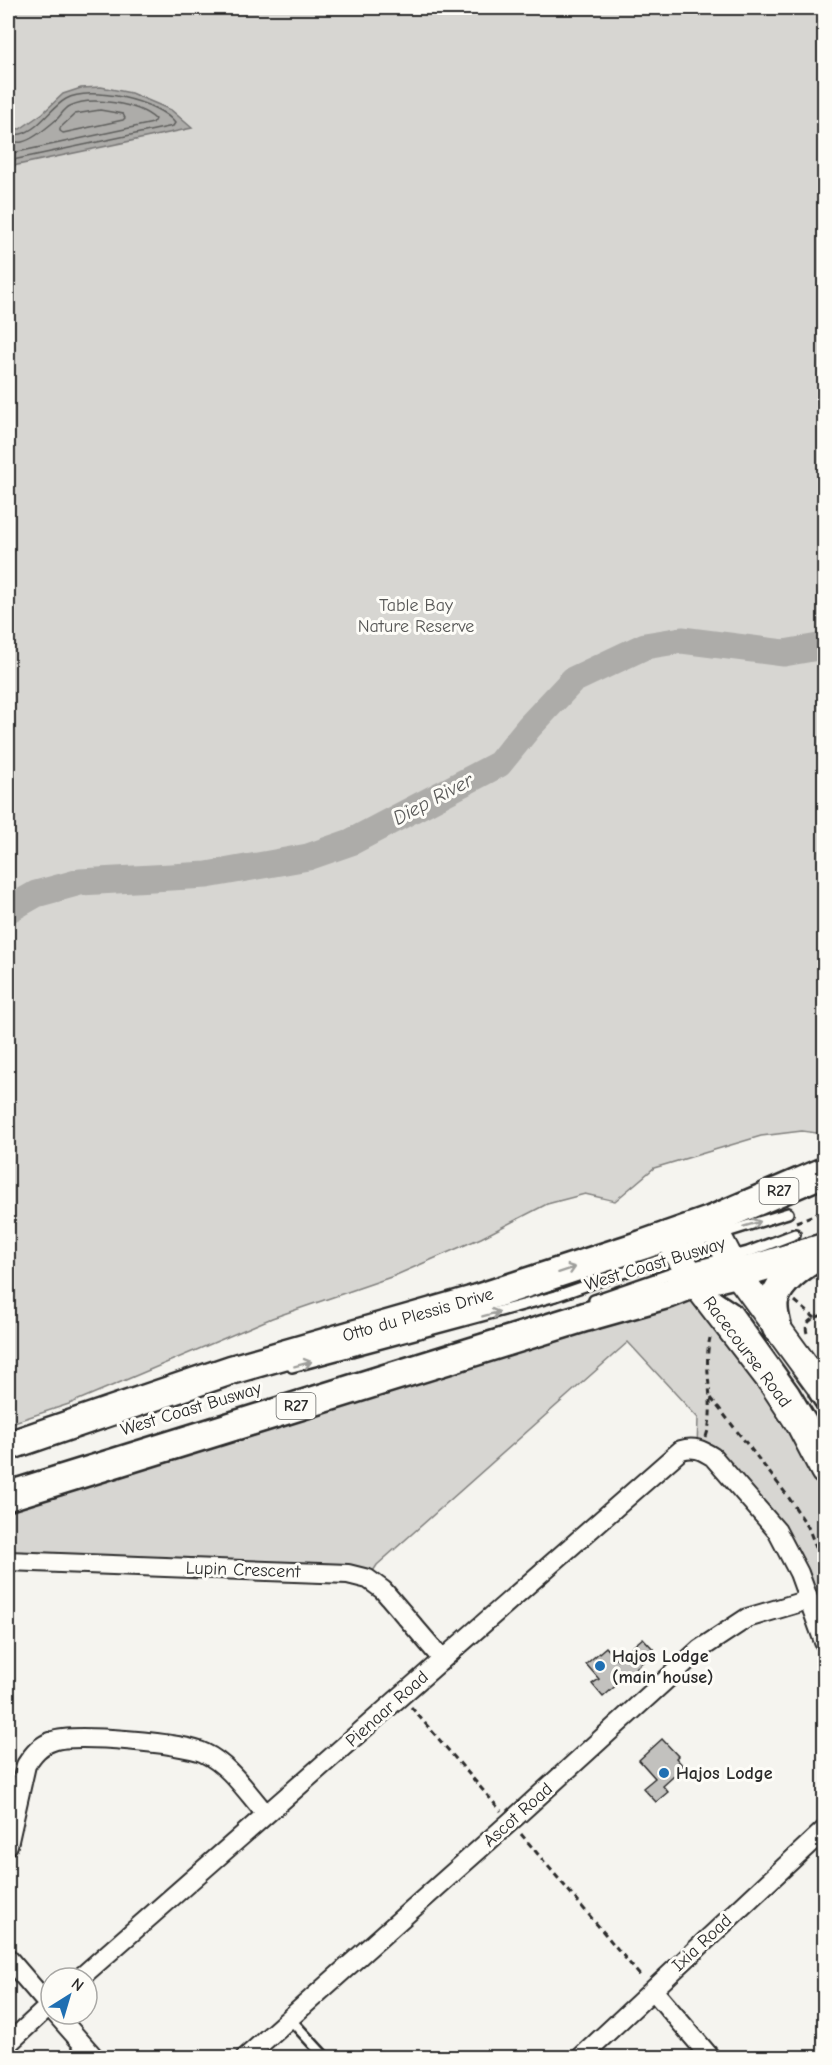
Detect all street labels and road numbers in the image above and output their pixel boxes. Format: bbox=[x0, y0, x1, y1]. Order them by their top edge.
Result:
road number: R27 bbox=[760, 1178, 798, 1204]
street label: West Coast Busway bbox=[582, 1232, 729, 1295]
street label: Otto du Plessis Drive bbox=[340, 1283, 496, 1347]
street label: Racecourse Road bbox=[698, 1292, 796, 1412]
street label: West Coast Busway bbox=[118, 1377, 265, 1440]
road number: R27 bbox=[276, 1393, 316, 1419]
street label: Lupin Crescent bbox=[185, 1558, 302, 1583]
street label: Pienaar Road bbox=[341, 1666, 433, 1752]
street label: Ascot Road bbox=[479, 1778, 557, 1852]
street label: Ixia Road bbox=[668, 1910, 736, 1976]

